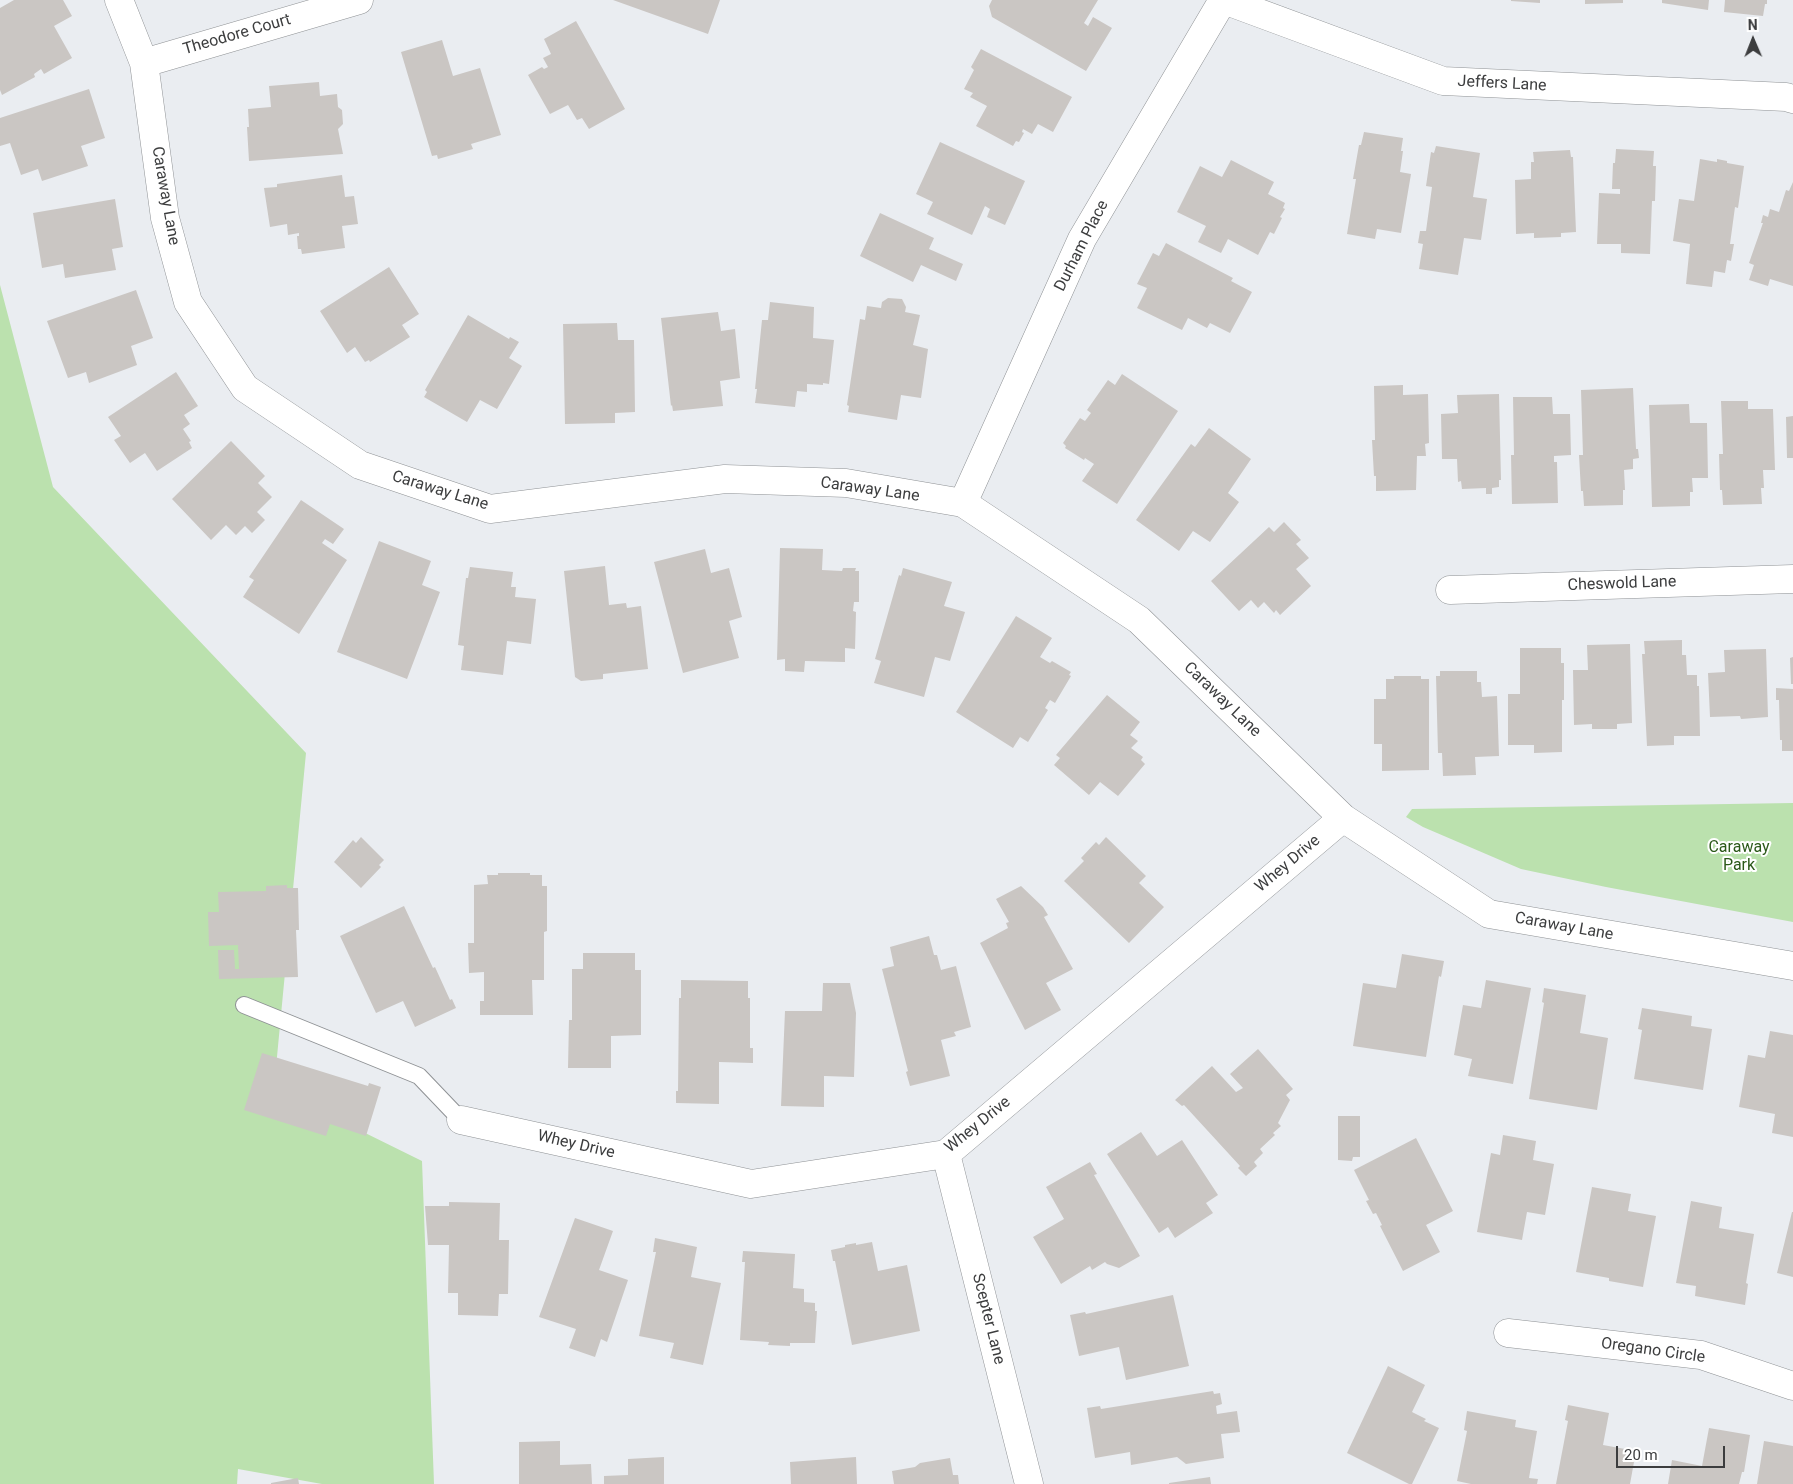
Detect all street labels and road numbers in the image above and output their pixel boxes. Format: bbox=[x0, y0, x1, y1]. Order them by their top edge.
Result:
street label: Theodore Court bbox=[181, 10, 293, 60]
street label: Jeffers Lane bbox=[1457, 72, 1547, 96]
street label: Caraway Lane bbox=[147, 145, 183, 247]
street label: Durham Place bbox=[1051, 197, 1113, 295]
street label: Caraway Lane bbox=[390, 467, 490, 515]
street label: Caraway Lane bbox=[819, 474, 921, 506]
street label: Cheswold Lane bbox=[1567, 573, 1677, 595]
street label: Caraway Lane bbox=[1179, 658, 1265, 742]
street label: Whey Drive bbox=[1252, 831, 1324, 897]
street label: Caraway Lane bbox=[1513, 909, 1615, 945]
street label: Whey Drive bbox=[941, 1093, 1015, 1157]
street label: Whey Drive bbox=[535, 1127, 617, 1163]
street label: Scepter Lane bbox=[967, 1272, 1009, 1366]
street label: Oregano Circle bbox=[1600, 1334, 1706, 1368]

